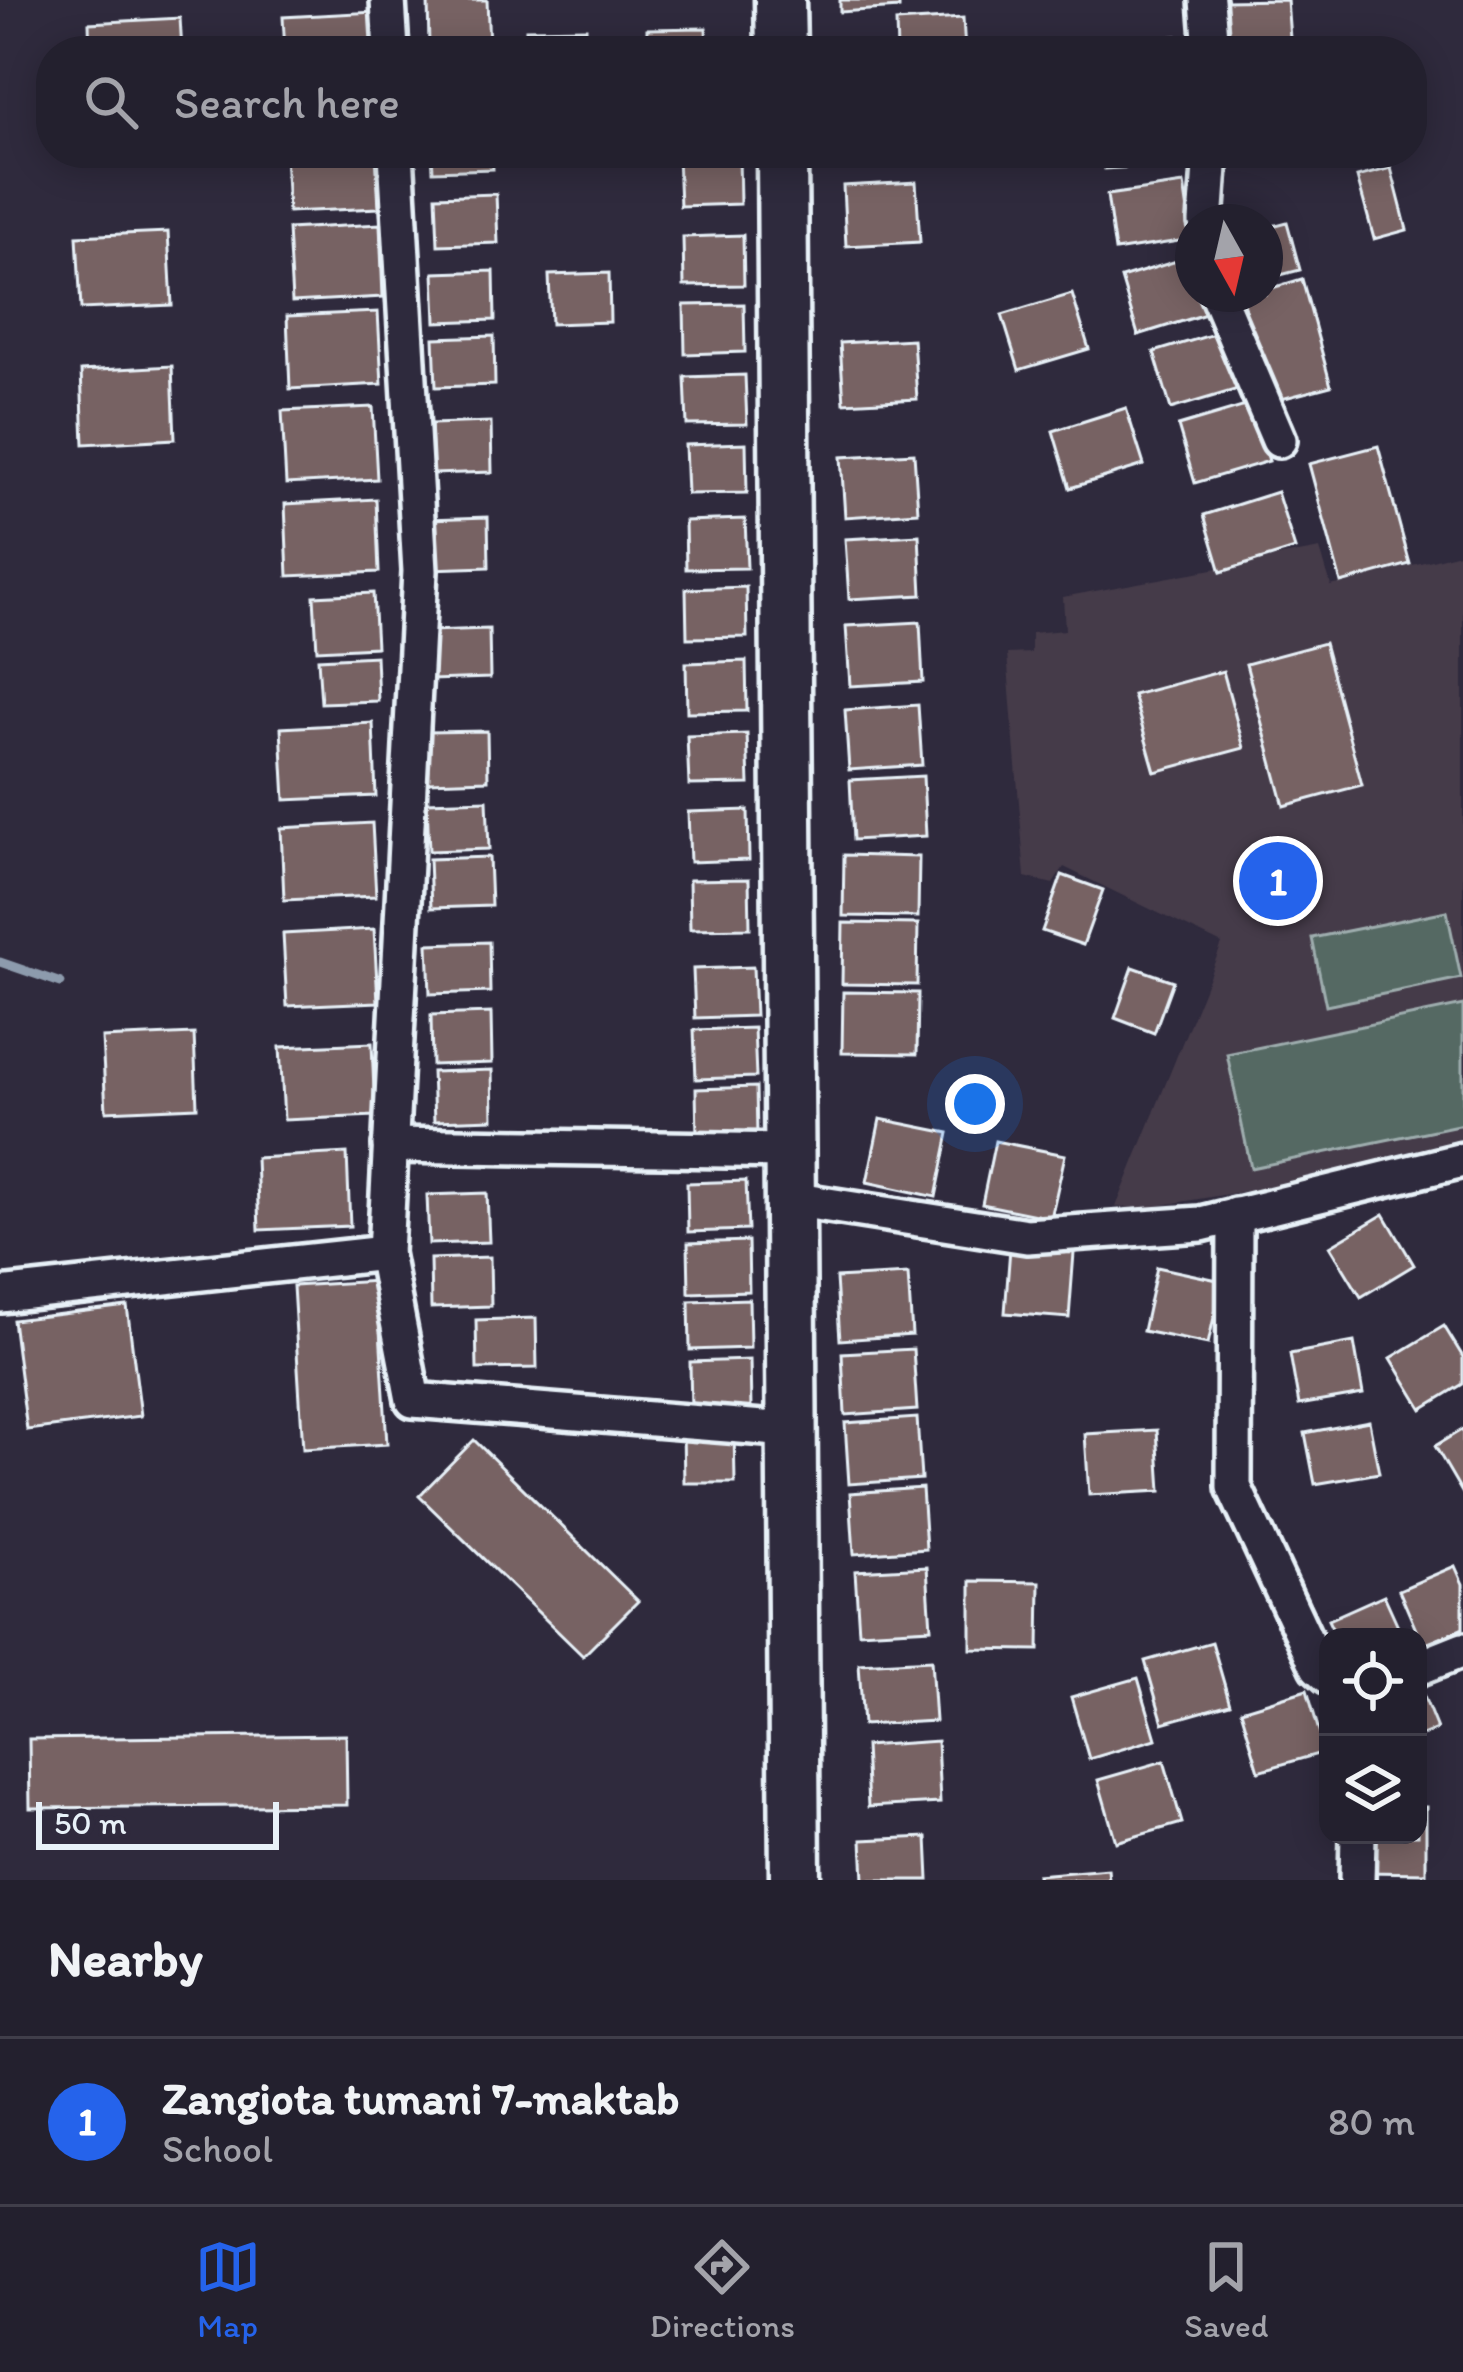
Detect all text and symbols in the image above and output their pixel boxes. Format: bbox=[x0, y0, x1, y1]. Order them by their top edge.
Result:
search box bbox=[36, 36, 1427, 168]
icon: search bbox=[78, 69, 144, 135]
text: Search here bbox=[174, 75, 400, 129]
north arrow bbox=[1175, 204, 1283, 312]
pin: 1 bbox=[1239, 836, 1317, 926]
your location bbox=[945, 1074, 1005, 1134]
map controls bbox=[1319, 1628, 1427, 1844]
button: locate bbox=[1319, 1628, 1427, 1736]
button: layers bbox=[1319, 1736, 1427, 1844]
scale bar bbox=[36, 1796, 279, 1849]
text: 50 m bbox=[54, 1803, 127, 1842]
text: Nearby bbox=[48, 1928, 203, 1989]
text: Zangiota tumani 7-maktab bbox=[162, 2071, 679, 2125]
text: 1 bbox=[78, 2098, 96, 2145]
text: 80 m bbox=[1328, 2098, 1415, 2145]
text: School bbox=[162, 2125, 273, 2172]
tab: Map bbox=[195, 2234, 261, 2345]
tab: Directions bbox=[650, 2234, 795, 2345]
tab: Saved bbox=[1184, 2234, 1268, 2345]

